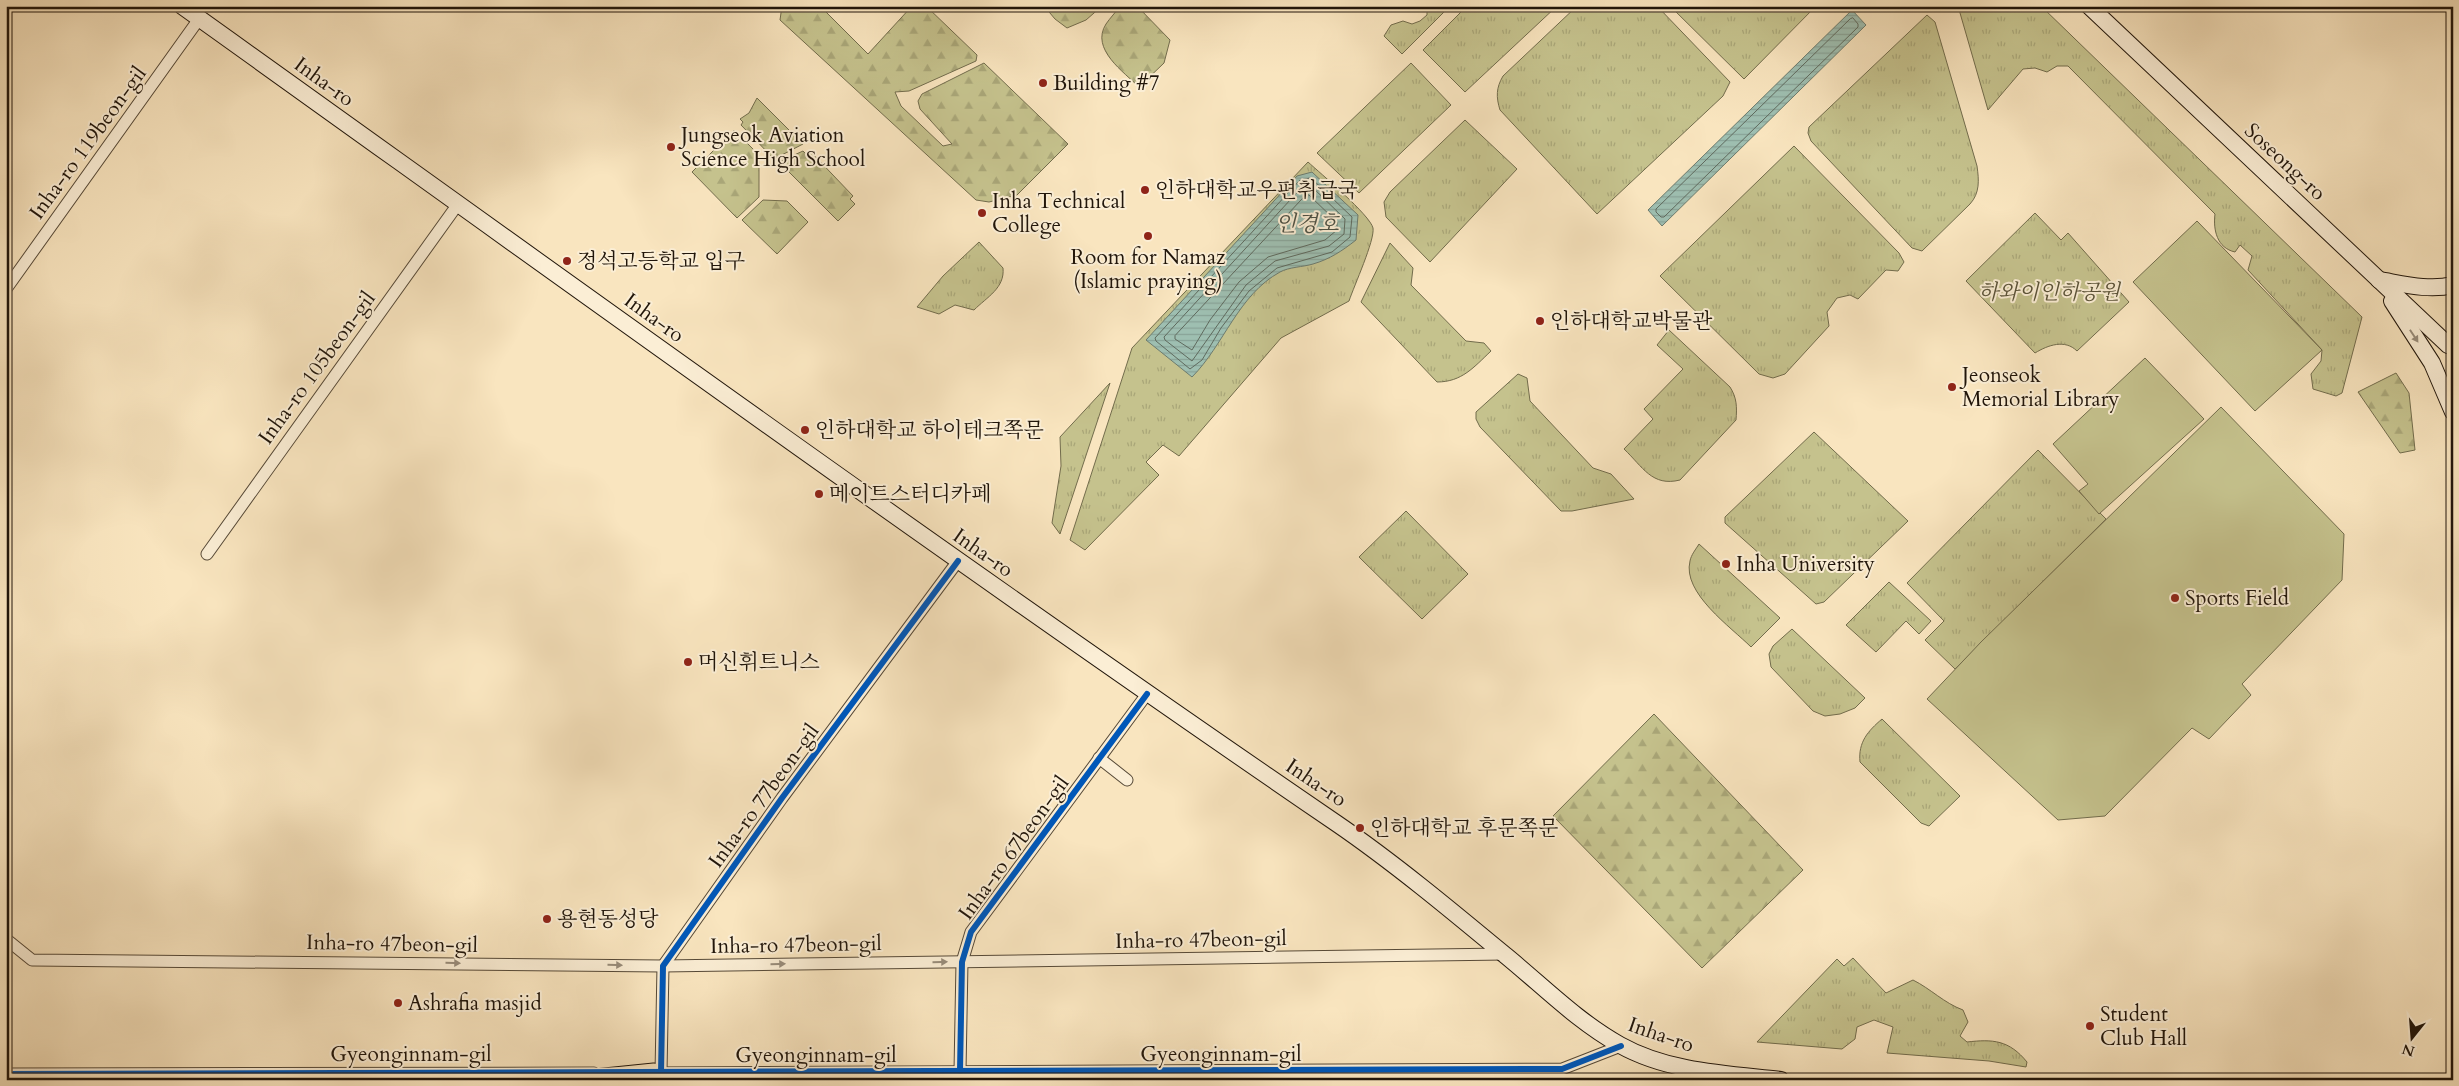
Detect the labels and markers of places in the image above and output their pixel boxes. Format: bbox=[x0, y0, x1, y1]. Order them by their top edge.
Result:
place label: Building #7 bbox=[1053, 69, 1160, 98]
marker: Building #7 bbox=[1037, 77, 1049, 89]
place label: Jungseok Aviation Science High School bbox=[678, 121, 865, 174]
marker: Jungseok Aviation Science High School bbox=[665, 141, 677, 153]
place label: 인하대학교우편취급국 bbox=[1155, 176, 1358, 205]
marker: 인하대학교우편취급국 bbox=[1139, 184, 1151, 196]
place label: Inha Technical College bbox=[992, 187, 1125, 240]
marker: Inha Technical College bbox=[976, 207, 988, 219]
marker: Room for Namaz (Islamic praying) bbox=[1142, 230, 1154, 242]
place label: Room for Namaz (Islamic praying) bbox=[1071, 243, 1226, 296]
place label: 정석고등학교 입구 bbox=[577, 247, 745, 276]
marker: 정석고등학교 입구 bbox=[561, 255, 573, 267]
place label: 인하대학교박물관 bbox=[1550, 307, 1713, 336]
marker: 인하대학교박물관 bbox=[1534, 315, 1546, 327]
place label: Jeonseok Memorial Library bbox=[1959, 361, 2119, 414]
marker: Jeonseok Memorial Library bbox=[1946, 381, 1958, 393]
place label: 인하대학교 하이테크쪽문 bbox=[815, 416, 1044, 445]
marker: 인하대학교 하이테크쪽문 bbox=[799, 424, 811, 436]
place label: 메이트스터디카페 bbox=[829, 480, 991, 509]
marker: 메이트스터디카페 bbox=[813, 488, 825, 500]
place label: Inha University bbox=[1736, 550, 1875, 579]
marker: Inha University bbox=[1720, 558, 1732, 570]
place label: Sports Field bbox=[2185, 584, 2289, 613]
marker: Sports Field bbox=[2169, 592, 2181, 604]
place label: 머신휘트니스 bbox=[698, 648, 820, 677]
marker: 머신휘트니스 bbox=[682, 656, 694, 668]
place label: 인하대학교 후문쪽문 bbox=[1370, 814, 1558, 843]
marker: 인하대학교 후문쪽문 bbox=[1354, 822, 1366, 834]
place label: 용현동성당 bbox=[557, 905, 659, 934]
marker: 용현동성당 bbox=[541, 913, 553, 925]
place label: Ashrafia masjid bbox=[408, 989, 542, 1018]
marker: Ashrafia masjid bbox=[392, 997, 404, 1009]
place label: Student Club Hall bbox=[2100, 1000, 2187, 1053]
marker: Student Club Hall bbox=[2084, 1020, 2096, 1032]

